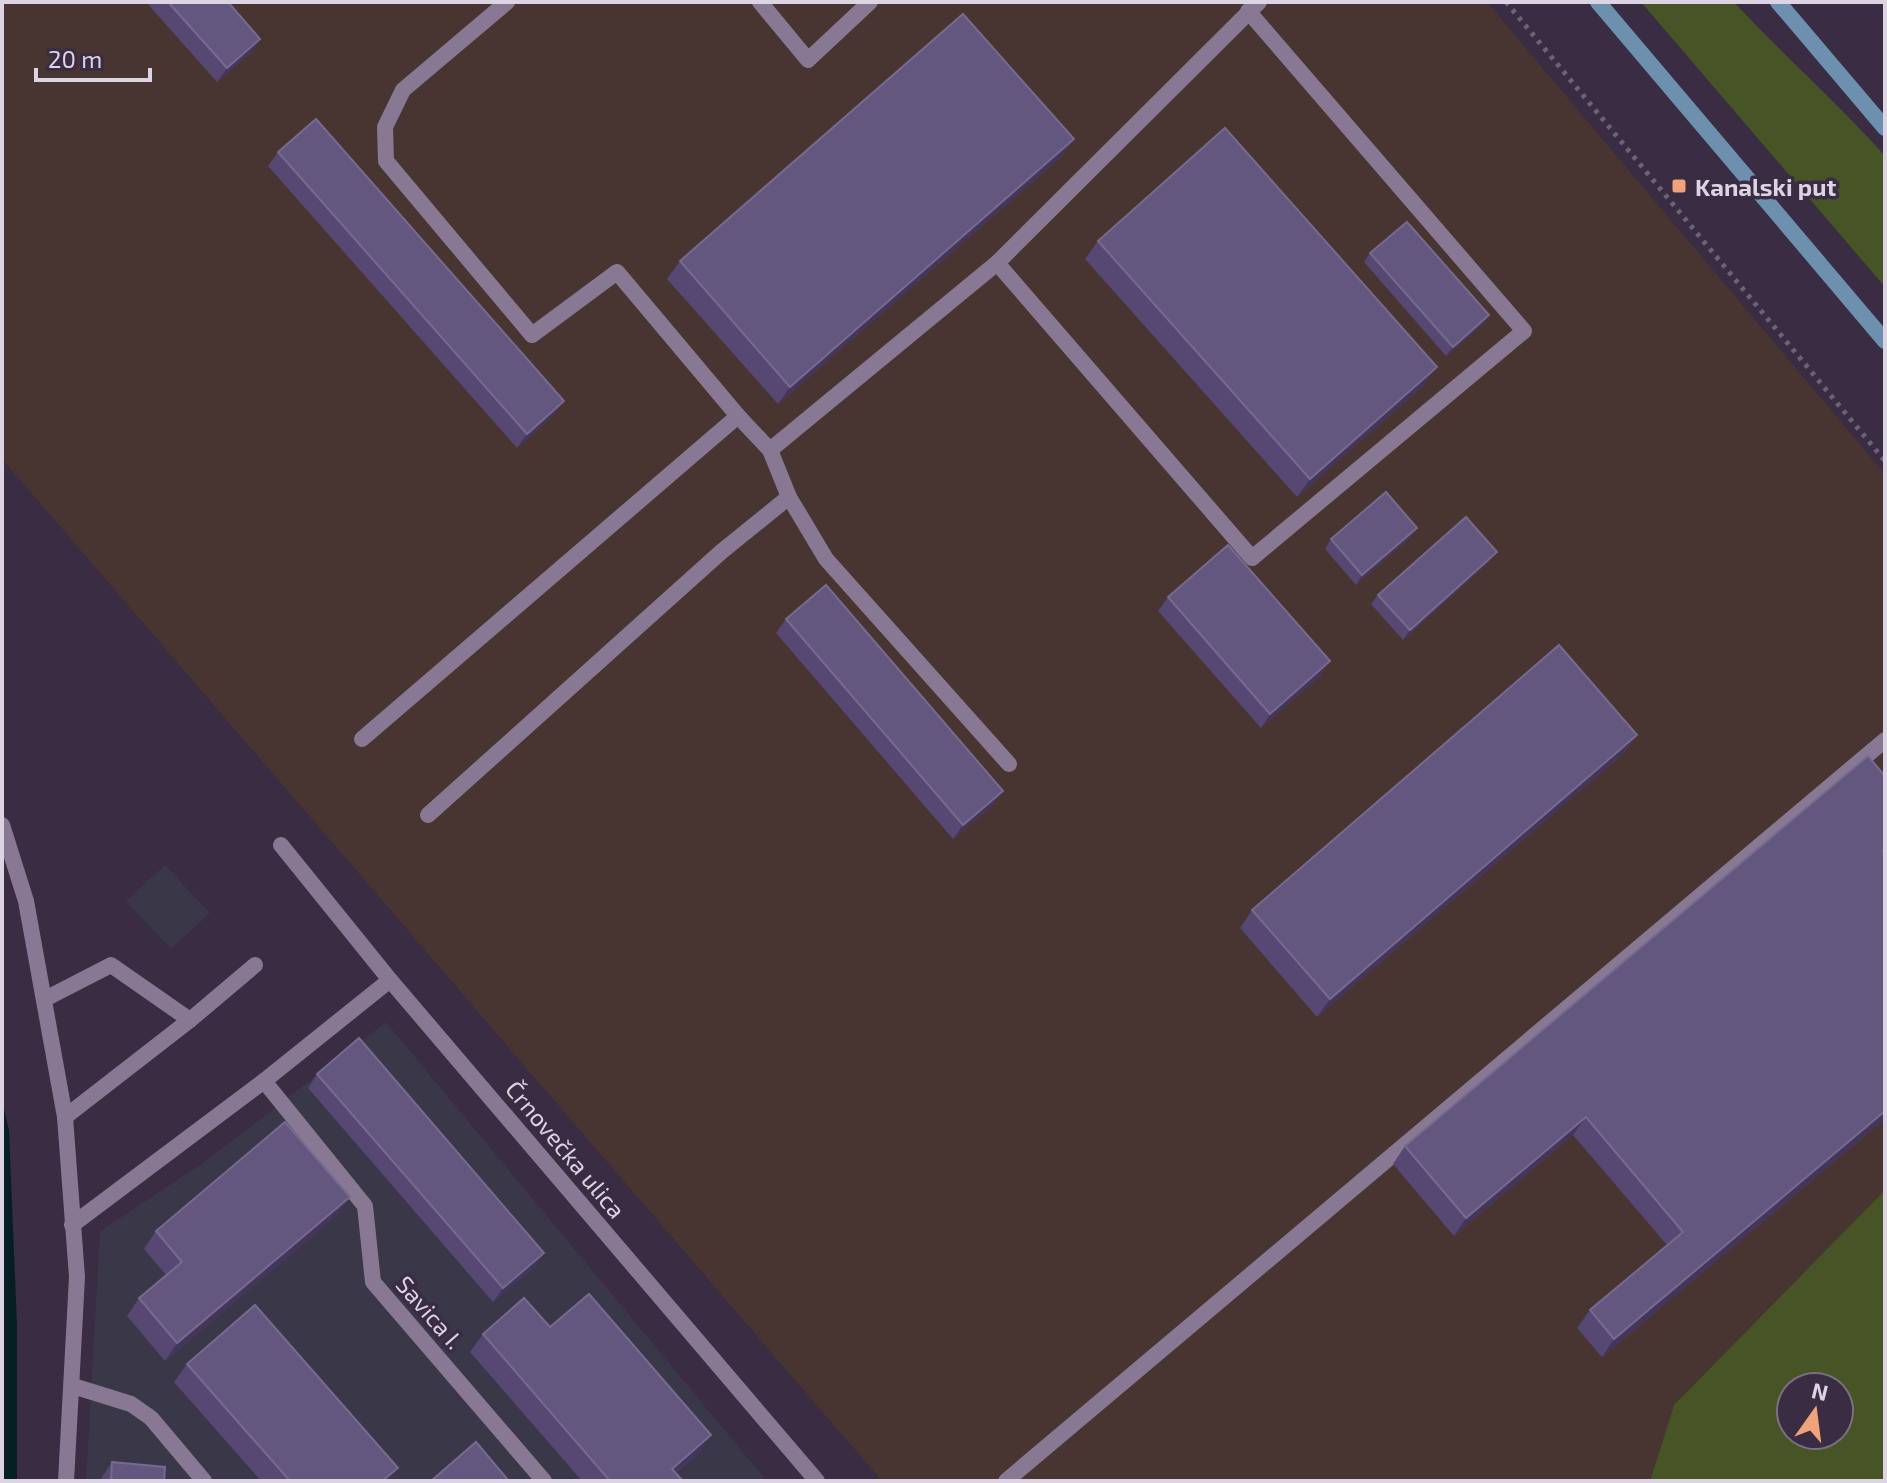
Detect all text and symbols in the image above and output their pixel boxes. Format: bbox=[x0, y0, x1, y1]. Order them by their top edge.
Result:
scale bar bbox=[36, 32, 150, 82]
text: 20 m bbox=[48, 44, 102, 73]
place label: Kanalski put bbox=[1695, 172, 1836, 201]
marker: Kanalski put bbox=[1670, 177, 1688, 195]
street label: Črnovečka ulica bbox=[500, 1074, 632, 1224]
street label: Savica I. bbox=[390, 1270, 470, 1354]
north arrow bbox=[1775, 1371, 1855, 1451]
text: N bbox=[1809, 1376, 1831, 1405]

